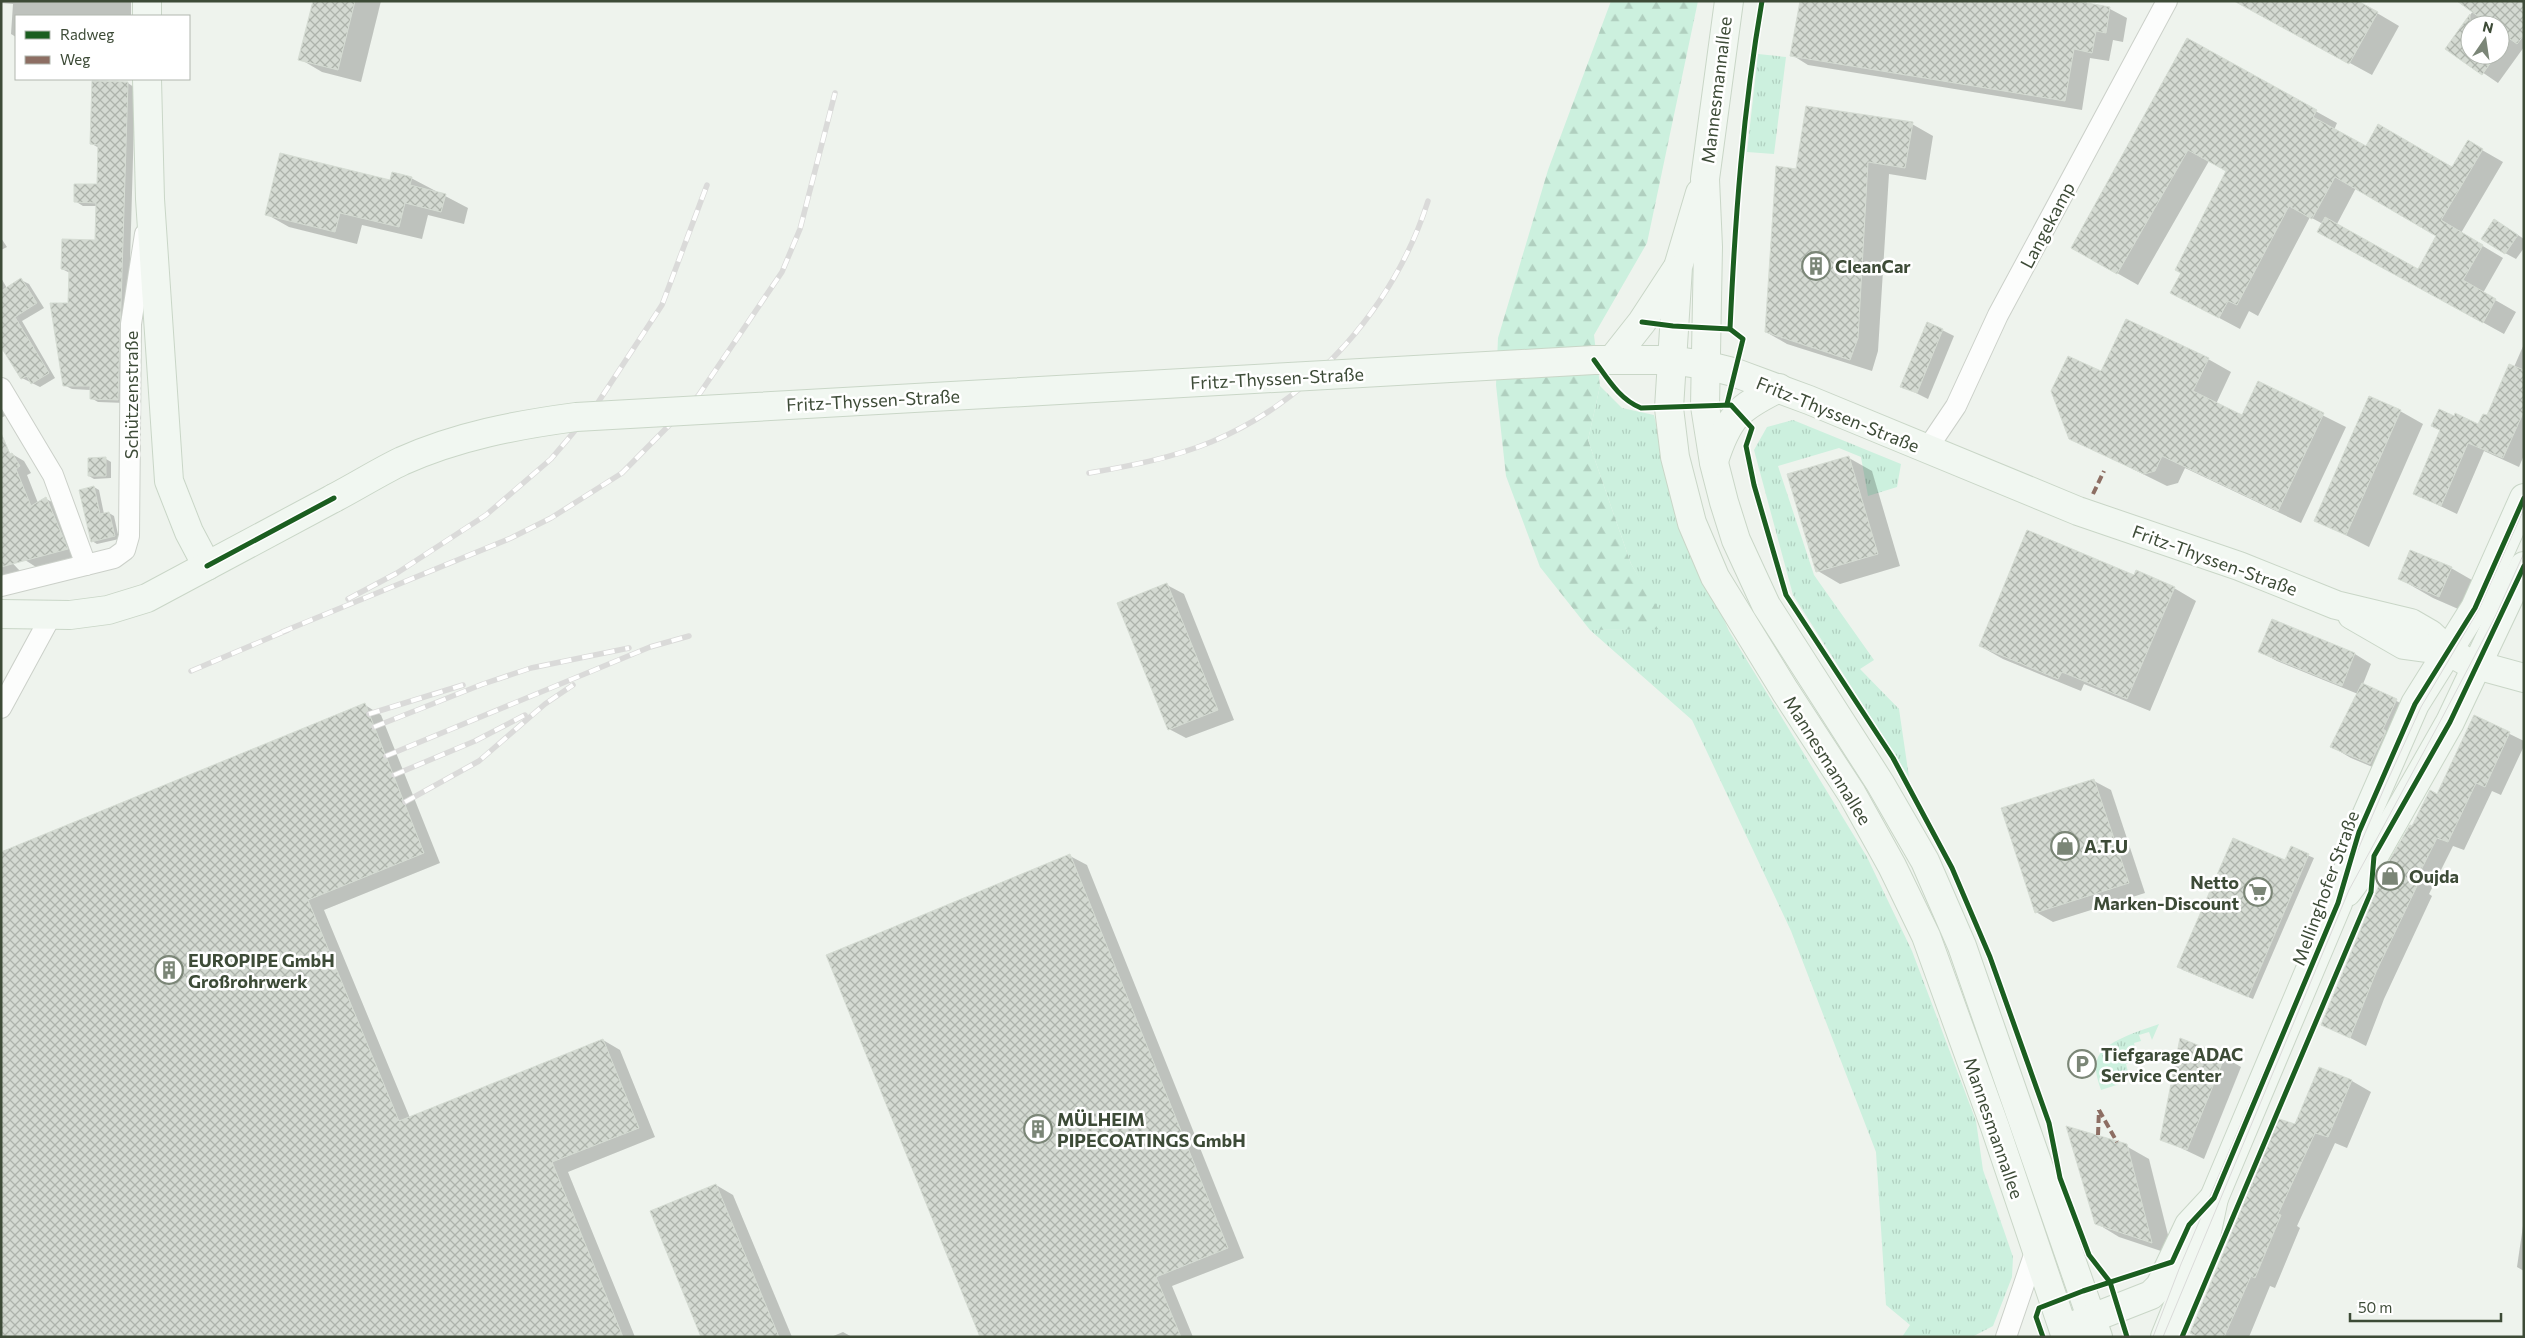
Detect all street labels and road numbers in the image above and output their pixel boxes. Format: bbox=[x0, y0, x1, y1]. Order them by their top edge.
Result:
street label: Mannesmannallee bbox=[1696, 15, 1736, 165]
street label: Langekamp bbox=[2015, 178, 2079, 272]
street label: Schützenstraße bbox=[120, 331, 142, 459]
street label: Fritz-Thyssen-Straße bbox=[1190, 362, 1364, 394]
street label: Fritz-Thyssen-Straße bbox=[1753, 371, 1923, 457]
street label: Fritz-Thyssen-Straße bbox=[786, 384, 960, 416]
street label: Fritz-Thyssen-Straße bbox=[2129, 520, 2301, 600]
street label: Mannesmannallee bbox=[1779, 691, 1877, 829]
street label: Mellinghofer Straße bbox=[2287, 808, 2363, 968]
street label: Mannesmannallee bbox=[1959, 1054, 2029, 1202]

